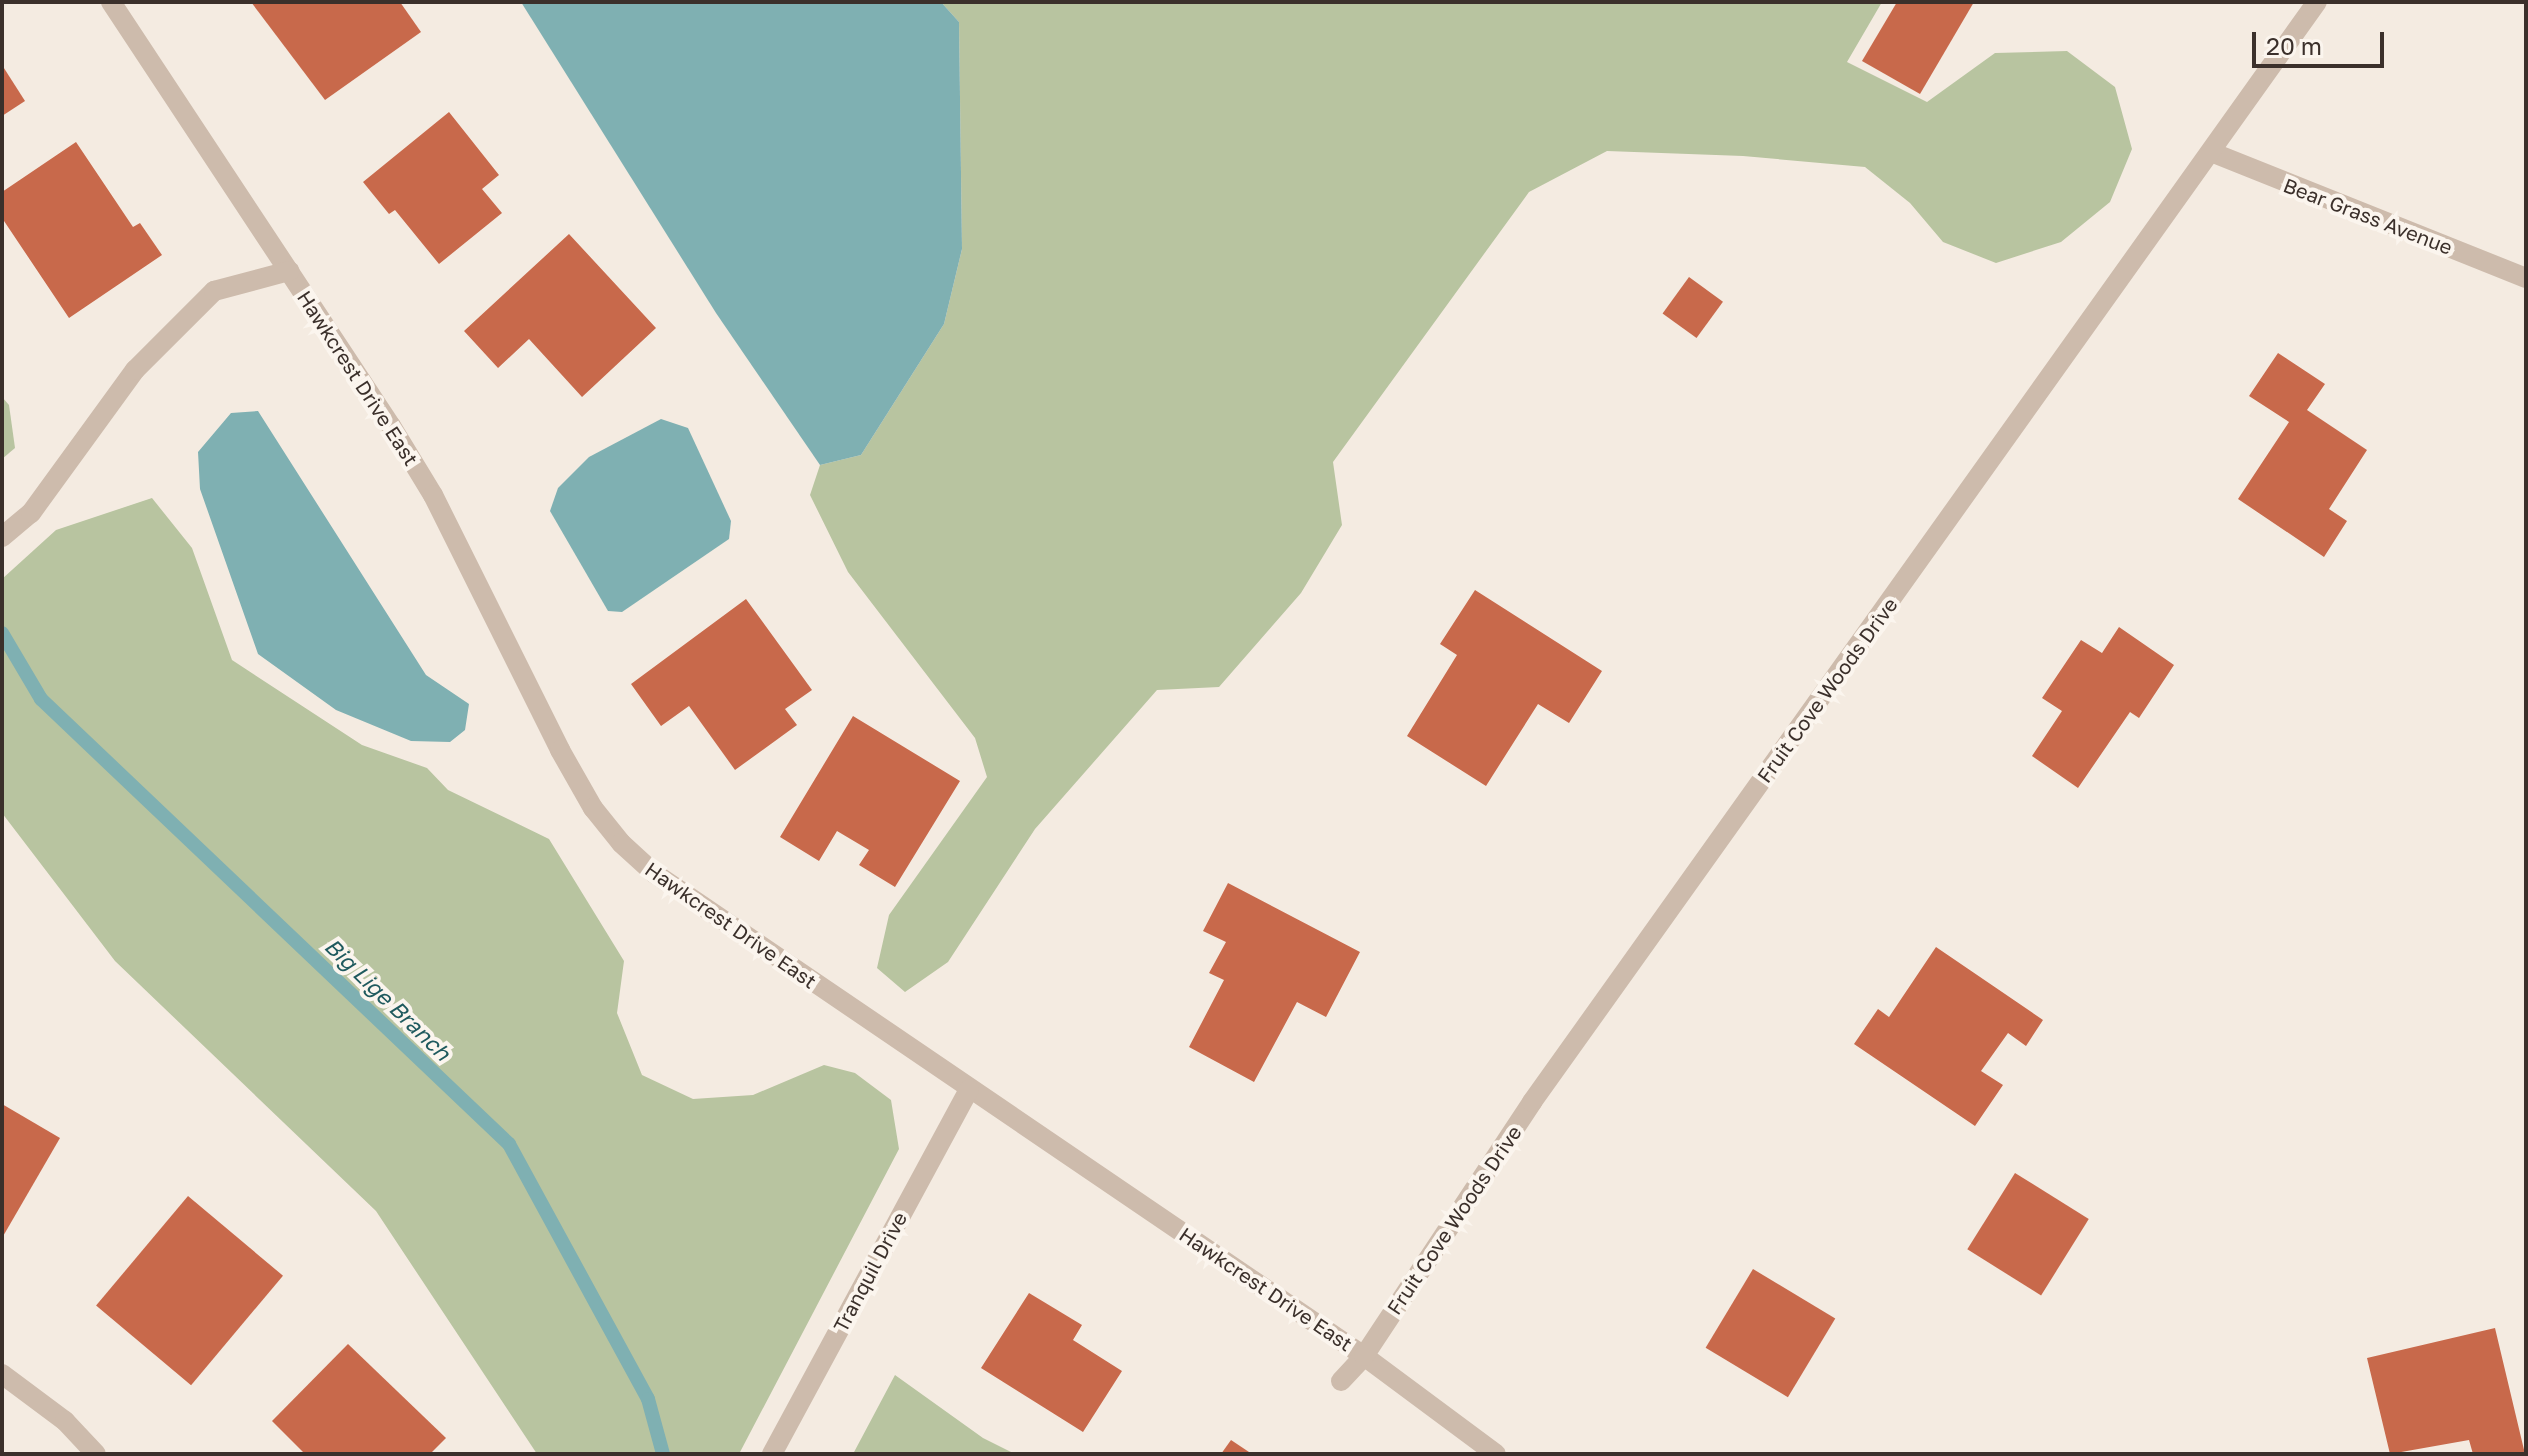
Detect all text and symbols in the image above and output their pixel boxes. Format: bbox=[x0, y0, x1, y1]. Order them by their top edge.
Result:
scale bar bbox=[2256, 16, 2388, 66]
text: 20 m bbox=[2266, 31, 2322, 60]
street label: Bear Grass Avenue bbox=[2280, 173, 2456, 259]
street label: Hawkcrest Drive East bbox=[293, 286, 423, 470]
street label: Fruit Cove Woods Drive bbox=[1752, 593, 1902, 787]
street label: Hawkcrest Drive East bbox=[641, 857, 821, 993]
water label: Big Lige Branch bbox=[320, 932, 456, 1066]
street label: Fruit Cove Woods Drive bbox=[1382, 1121, 1526, 1319]
street label: Tranquil Drive bbox=[828, 1208, 912, 1336]
street label: Hawkcrest Drive East bbox=[1175, 1222, 1357, 1356]

